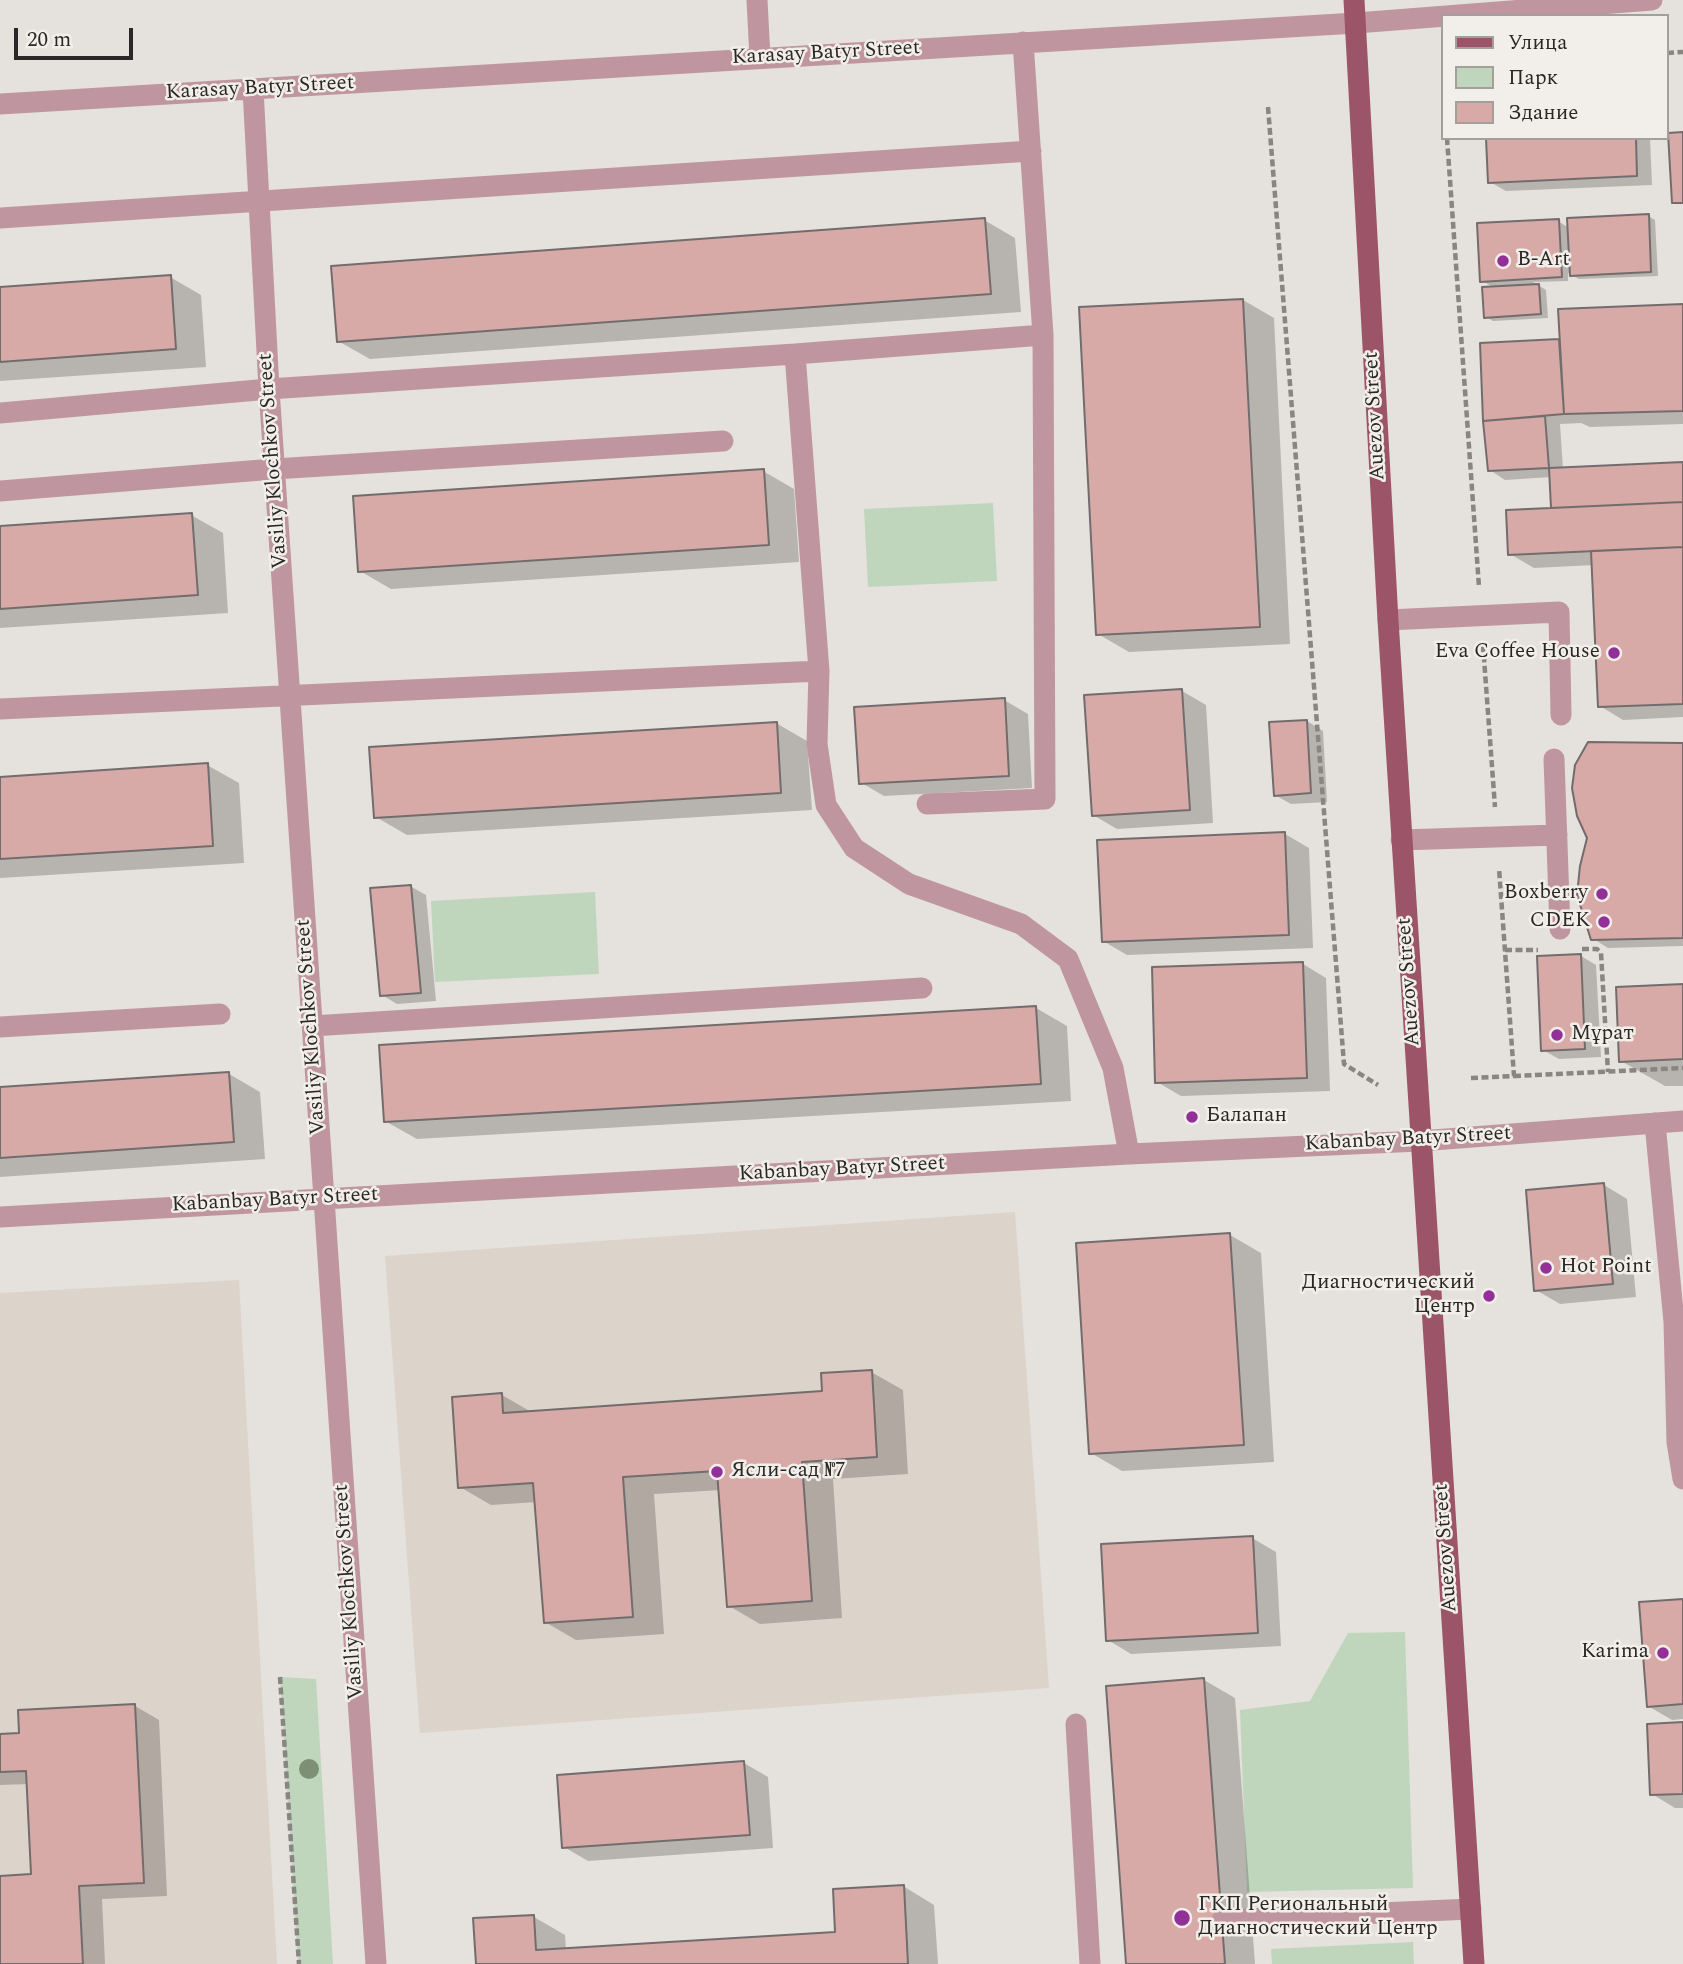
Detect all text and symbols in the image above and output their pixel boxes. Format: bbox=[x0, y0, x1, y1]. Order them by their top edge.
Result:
scale bar bbox=[18, 14, 136, 58]
legend bbox=[1442, 14, 1669, 140]
text: 20 m bbox=[27, 24, 71, 56]
text: Улица bbox=[1508, 27, 1567, 59]
street label: Karasay Batyr Street bbox=[731, 36, 921, 72]
text: Парк bbox=[1508, 62, 1558, 94]
street label: Karasay Batyr Street bbox=[165, 71, 355, 107]
text: Здание bbox=[1508, 97, 1578, 129]
place label: B-Art bbox=[1517, 248, 1570, 274]
marker: B-Art bbox=[1495, 253, 1511, 269]
street label: Auezov Street bbox=[1360, 351, 1392, 481]
street label: Vasiliy Klochkov Street bbox=[254, 352, 294, 570]
place label: Eva Coffee House bbox=[1435, 640, 1600, 666]
marker: Eva Coffee House bbox=[1606, 645, 1622, 661]
place label: Boxberry bbox=[1504, 881, 1588, 907]
marker: Boxberry bbox=[1594, 886, 1610, 902]
place label: CDEK bbox=[1530, 909, 1590, 935]
marker: CDEK bbox=[1596, 914, 1612, 930]
street label: Auezov Street bbox=[1393, 917, 1427, 1047]
street label: Vasiliy Klochkov Street bbox=[292, 918, 332, 1136]
place label: Мұрат bbox=[1571, 1022, 1634, 1048]
marker: Мұрат bbox=[1549, 1027, 1565, 1043]
place label: Балапан bbox=[1206, 1104, 1287, 1130]
marker: Балапан bbox=[1184, 1109, 1200, 1125]
street label: Kabanbay Batyr Street bbox=[1304, 1122, 1512, 1158]
street label: Kabanbay Batyr Street bbox=[738, 1152, 946, 1188]
street label: Kabanbay Batyr Street bbox=[171, 1183, 379, 1219]
place label: Hot Point bbox=[1560, 1255, 1652, 1281]
marker: Hot Point bbox=[1538, 1260, 1554, 1276]
place label: Диагностический Центр bbox=[1302, 1271, 1475, 1321]
marker: Диагностический Центр bbox=[1481, 1288, 1497, 1304]
place label: Ясли-сад №7 bbox=[731, 1459, 846, 1485]
marker: Ясли-сад №7 bbox=[709, 1464, 725, 1480]
street label: Vasiliy Klochkov Street bbox=[330, 1483, 370, 1701]
street label: Auezov Street bbox=[1430, 1483, 1464, 1613]
place label: Karima bbox=[1581, 1640, 1649, 1666]
marker: Karima bbox=[1655, 1645, 1671, 1661]
place label: ГКП Региональный Диагностический Центр bbox=[1198, 1893, 1438, 1943]
marker: ГКП Региональный Диагностический Центр bbox=[1172, 1908, 1192, 1928]

